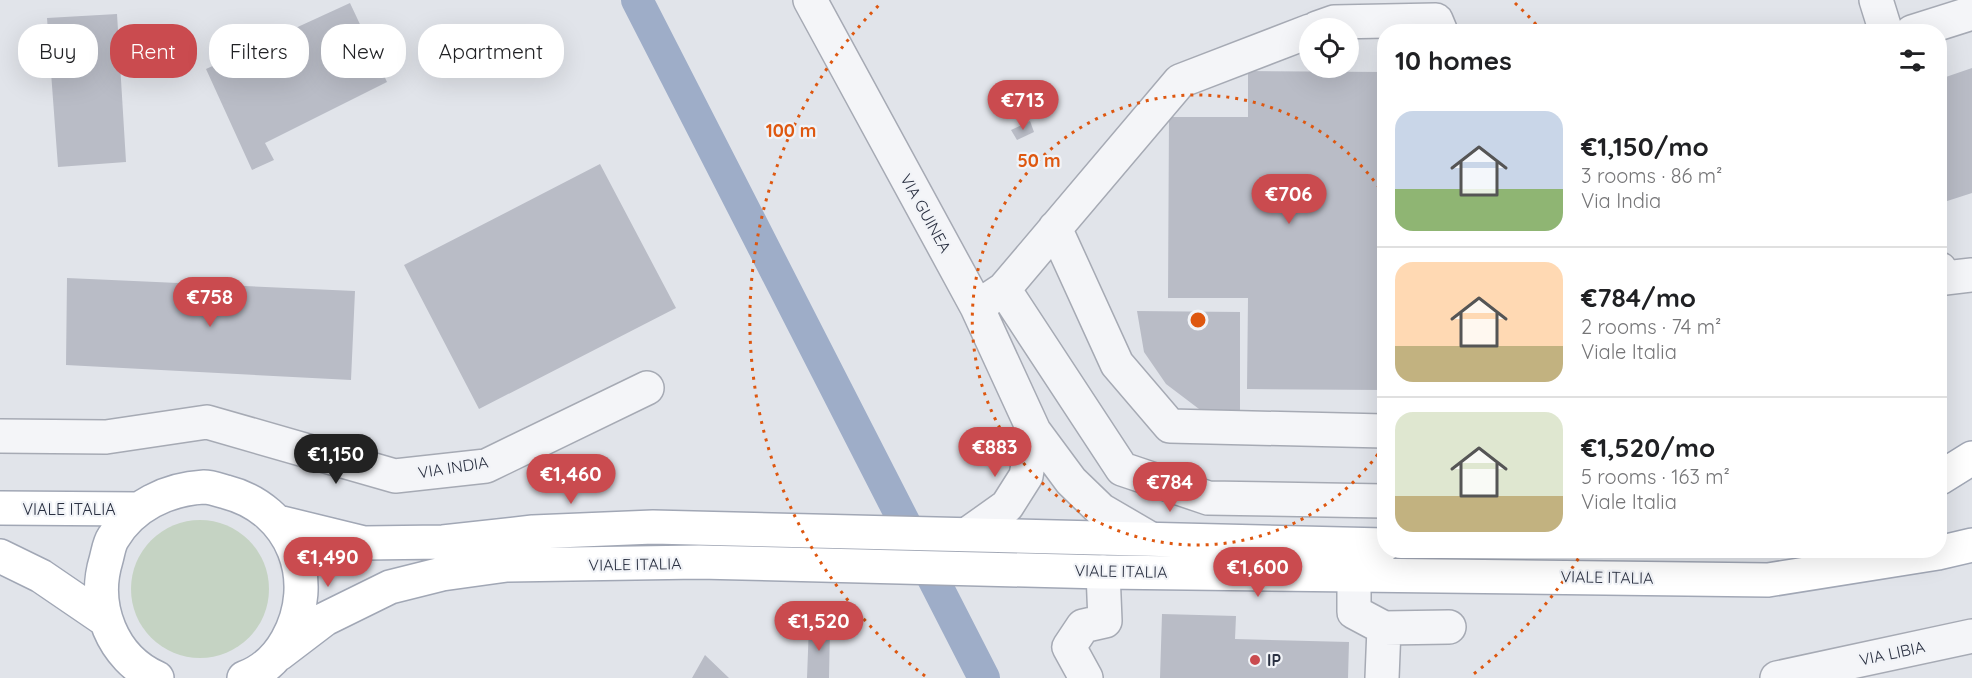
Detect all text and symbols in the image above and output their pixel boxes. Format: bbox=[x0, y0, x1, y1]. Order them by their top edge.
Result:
map controls bbox=[1299, 18, 1359, 78]
button: locate bbox=[1299, 18, 1359, 78]
chip: Buy bbox=[18, 24, 98, 78]
chip: Rent bbox=[110, 24, 197, 78]
chip: Filters bbox=[209, 24, 309, 78]
chip: New bbox=[321, 24, 406, 78]
chip: Apartment bbox=[418, 24, 564, 78]
text: 10 homes bbox=[1395, 44, 1512, 77]
icon: filters bbox=[1896, 44, 1929, 77]
pin: €713 bbox=[987, 80, 1059, 131]
text: €713 bbox=[1002, 87, 1044, 112]
text: 100 m bbox=[766, 119, 816, 142]
text: €1,150/mo bbox=[1581, 130, 1709, 163]
icon: home bbox=[1443, 135, 1515, 207]
text: 50 m bbox=[1017, 149, 1061, 172]
text: 3 rooms · 86 m² bbox=[1581, 163, 1722, 188]
street label: VIA GUINEA bbox=[896, 170, 956, 256]
pin: €706 bbox=[1253, 174, 1325, 225]
text: €706 bbox=[1266, 181, 1312, 206]
text: Via India bbox=[1581, 188, 1661, 213]
pin: €758 bbox=[174, 277, 246, 328]
text: €784/mo bbox=[1581, 281, 1696, 314]
text: €758 bbox=[187, 284, 233, 309]
icon: home bbox=[1443, 286, 1515, 358]
centre of rings bbox=[1188, 310, 1208, 330]
text: 2 rooms · 74 m² bbox=[1581, 314, 1721, 339]
text: Viale Italia bbox=[1581, 339, 1677, 364]
pin: €883 bbox=[959, 427, 1031, 478]
text: €1,520/mo bbox=[1581, 431, 1715, 464]
pin: €1,150 bbox=[287, 434, 385, 485]
text: €883 bbox=[972, 434, 1018, 459]
icon: home bbox=[1443, 436, 1515, 508]
text: €1,150 bbox=[308, 441, 364, 466]
street label: VIA INDIA bbox=[416, 452, 490, 482]
pin: €1,460 bbox=[522, 454, 620, 505]
text: €1,460 bbox=[541, 461, 601, 486]
pin: €784 bbox=[1134, 462, 1206, 513]
text: 5 rooms · 163 m² bbox=[1581, 464, 1730, 489]
text: €784 bbox=[1147, 469, 1193, 494]
text: Viale Italia bbox=[1581, 489, 1677, 514]
street label: VIALE ITALIA bbox=[22, 499, 116, 519]
pin: €1,490 bbox=[279, 537, 377, 588]
text: €1,490 bbox=[298, 544, 358, 569]
pin: €1,600 bbox=[1209, 547, 1307, 598]
street label: VIALE ITALIA bbox=[588, 553, 682, 575]
text: €1,600 bbox=[1227, 554, 1289, 579]
street label: VIALE ITALIA bbox=[1074, 560, 1168, 582]
street label: VIALE ITALIA bbox=[1560, 566, 1654, 588]
pin: €1,520 bbox=[770, 601, 868, 652]
text: €1,520 bbox=[789, 608, 850, 633]
street label: VIA LIBIA bbox=[1857, 636, 1927, 670]
place label: IP bbox=[1267, 650, 1281, 670]
marker: IP bbox=[1248, 653, 1262, 667]

